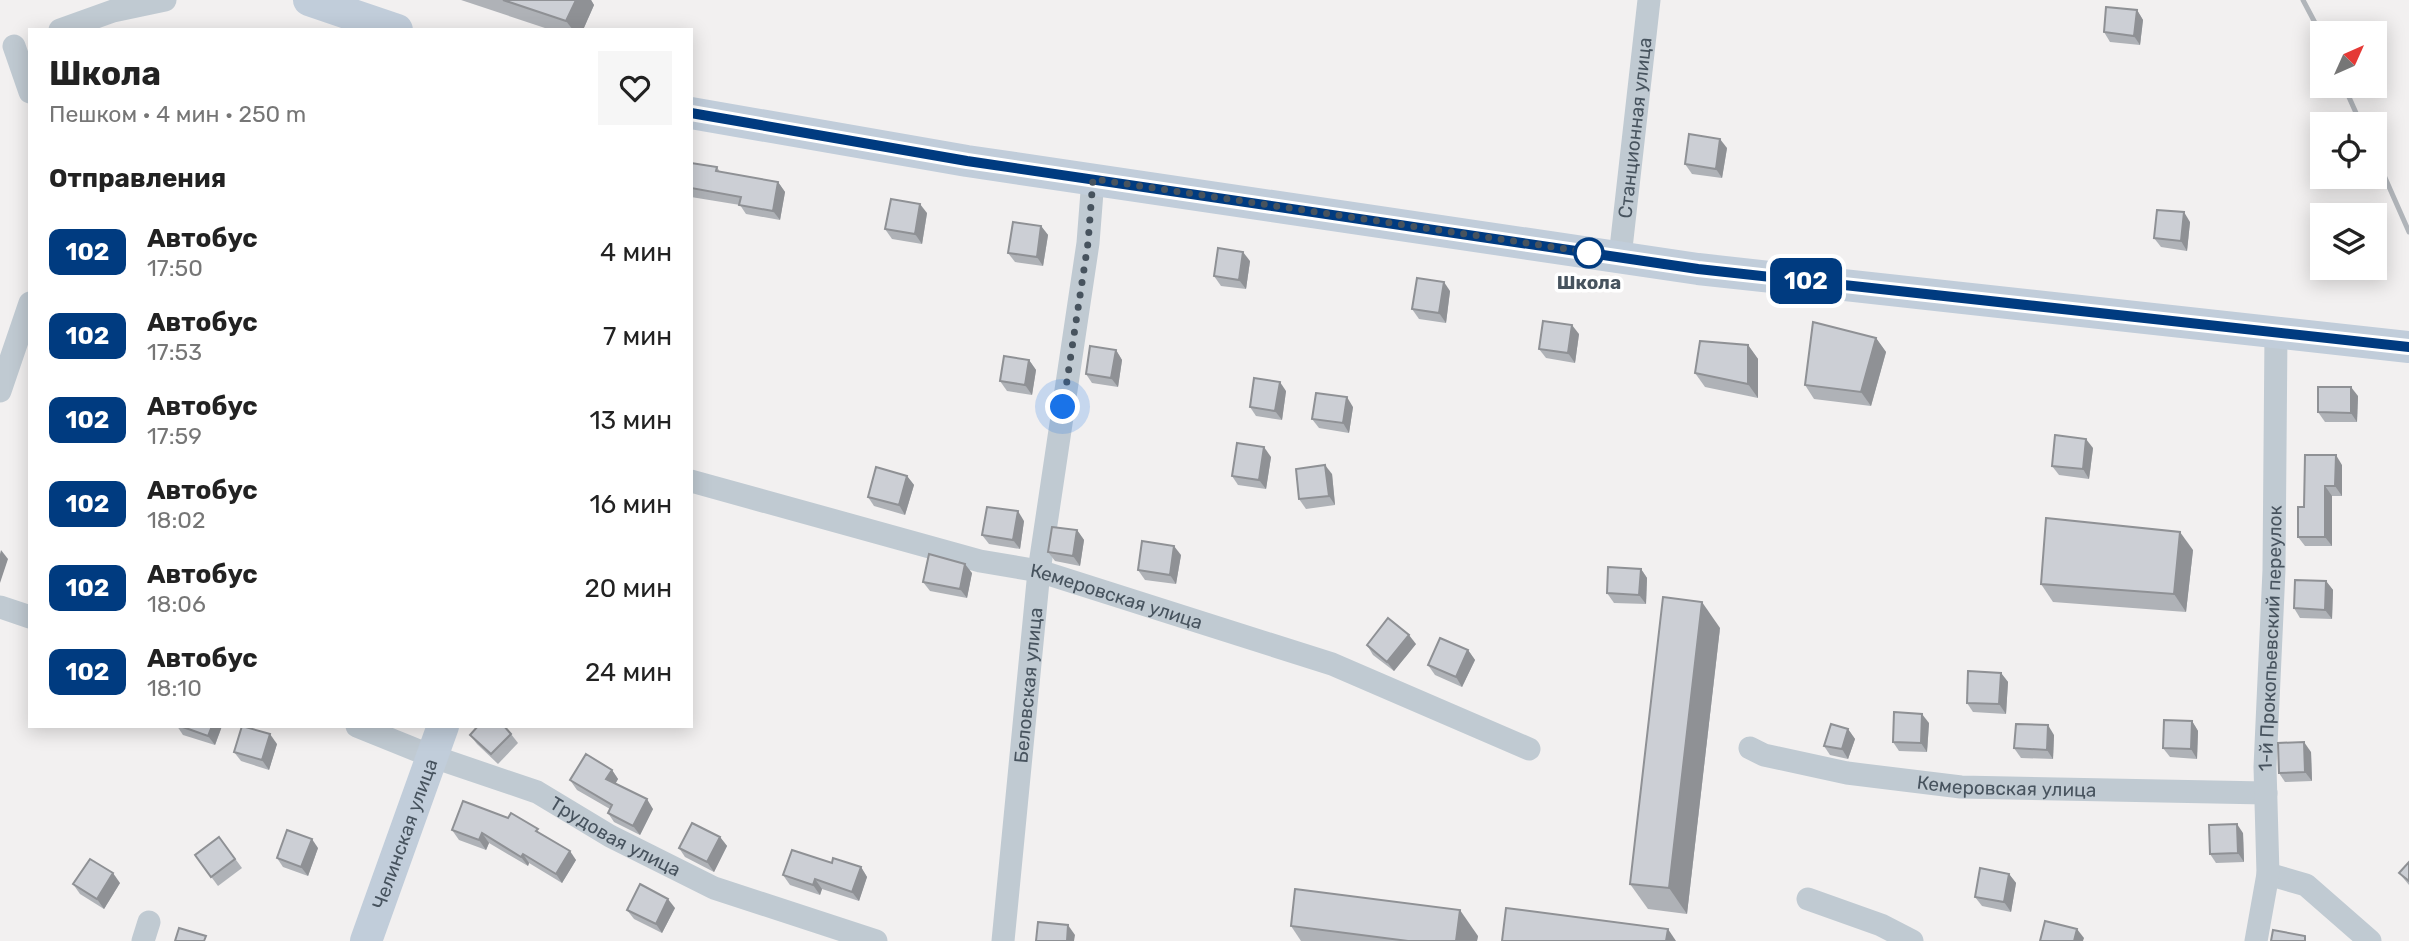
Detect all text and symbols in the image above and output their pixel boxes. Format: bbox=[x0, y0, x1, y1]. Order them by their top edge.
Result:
north arrow bbox=[2310, 21, 2387, 98]
map controls bbox=[2310, 21, 2387, 280]
street label: Станционная улица bbox=[1613, 36, 1657, 220]
button: heart bbox=[598, 51, 672, 125]
text: Школа bbox=[49, 54, 161, 93]
text: Пешком · 4 мин · 250 m bbox=[49, 100, 306, 128]
button: locate bbox=[2310, 112, 2387, 189]
text: Отправления bbox=[49, 163, 226, 194]
button: layers bbox=[2310, 203, 2387, 280]
text: Автобус bbox=[147, 223, 258, 254]
text: 4 мин bbox=[600, 237, 672, 268]
text: 102 bbox=[66, 238, 109, 266]
marker: Школа bbox=[1574, 238, 1604, 268]
text: 17:50 bbox=[147, 254, 203, 282]
line badge: 102 bbox=[1766, 258, 1846, 304]
text: 102 bbox=[1784, 267, 1828, 295]
place label: Школа bbox=[1557, 271, 1621, 294]
text: Автобус bbox=[147, 307, 258, 338]
text: 7 мин bbox=[603, 321, 672, 352]
text: 102 bbox=[66, 322, 109, 350]
text: 17:53 bbox=[147, 338, 202, 366]
your location bbox=[1045, 389, 1080, 424]
text: Автобус bbox=[147, 391, 258, 422]
text: 13 мин bbox=[589, 405, 672, 436]
text: 102 bbox=[66, 406, 109, 434]
text: 17:59 bbox=[147, 422, 202, 450]
text: Автобус bbox=[147, 475, 258, 506]
text: 16 мин bbox=[589, 489, 672, 520]
text: 102 bbox=[66, 490, 109, 518]
street label: 1-й Прокопьевский переулок bbox=[2254, 505, 2287, 771]
text: 18:02 bbox=[147, 506, 205, 534]
text: Автобус bbox=[147, 559, 258, 590]
street label: Кемеровская улица bbox=[1029, 559, 1205, 634]
text: 20 мин bbox=[584, 573, 672, 604]
text: 102 bbox=[66, 574, 109, 602]
text: 18:06 bbox=[147, 590, 206, 618]
street label: Беловская улица bbox=[1009, 606, 1047, 764]
text: Автобус bbox=[147, 643, 258, 674]
text: 24 мин bbox=[585, 657, 672, 688]
text: 102 bbox=[66, 658, 109, 686]
text: 18:10 bbox=[147, 674, 202, 702]
street label: Челинская улица bbox=[367, 756, 442, 912]
street label: Кемеровская улица bbox=[1916, 771, 2097, 802]
street label: Трудовая улица bbox=[546, 792, 684, 882]

